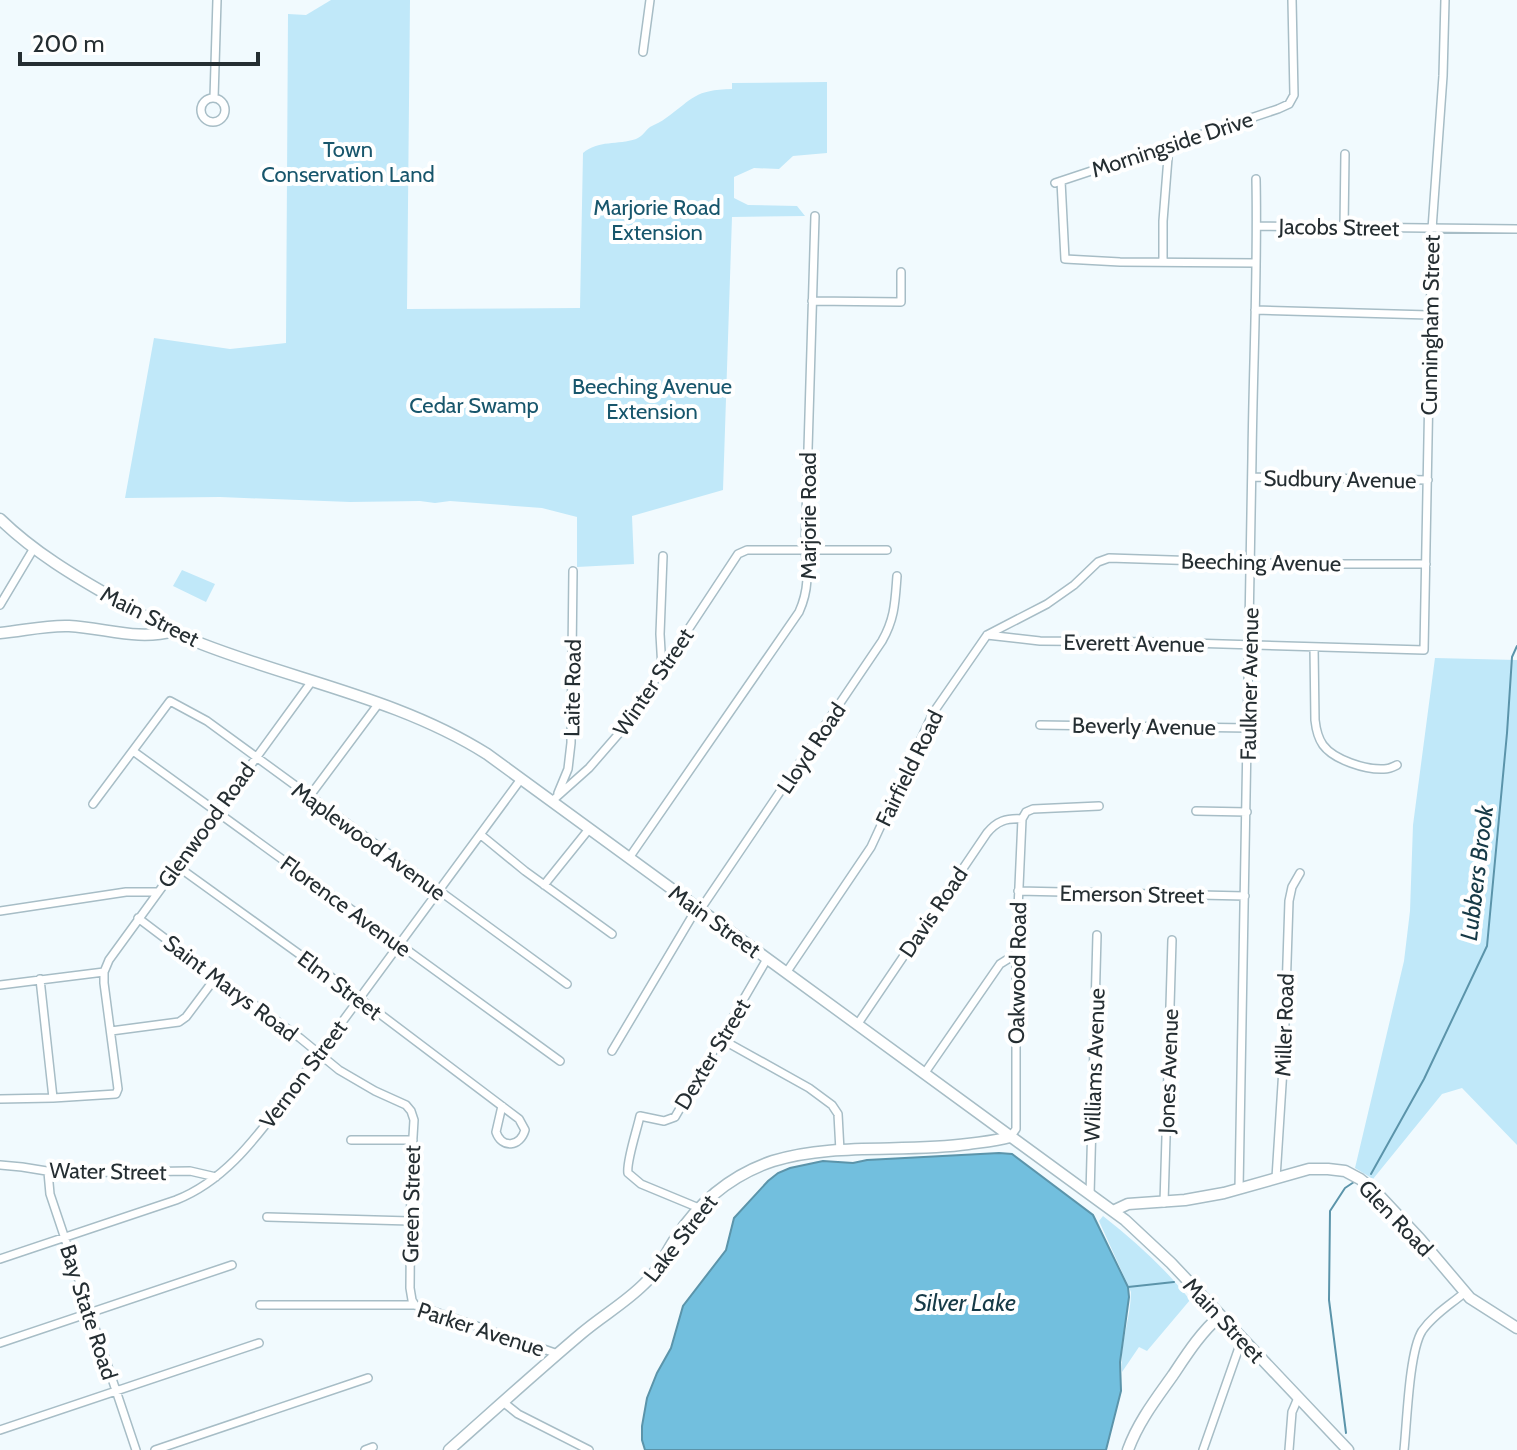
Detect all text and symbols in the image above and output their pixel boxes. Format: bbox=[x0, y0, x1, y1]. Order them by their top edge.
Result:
scale bar bbox=[20, 16, 258, 66]
text: 200 m bbox=[32, 29, 105, 58]
street label: Morningside Drive bbox=[1088, 106, 1256, 183]
park label: Town Conservation Land bbox=[261, 136, 435, 188]
park label: Marjorie Road Extension bbox=[593, 194, 721, 246]
street label: Jacobs Street bbox=[1277, 213, 1400, 242]
street label: Cunningham Street bbox=[1415, 234, 1446, 415]
park label: Beeching Avenue Extension bbox=[572, 373, 732, 425]
park label: Cedar Swamp bbox=[409, 392, 539, 419]
street label: Marjorie Road bbox=[795, 452, 822, 580]
street label: Sudbury Avenue bbox=[1263, 465, 1417, 494]
street label: Beeching Avenue bbox=[1181, 548, 1341, 577]
street label: Main Street bbox=[96, 580, 204, 653]
street label: Faulkner Avenue bbox=[1235, 607, 1264, 761]
street label: Winter Street bbox=[607, 623, 700, 741]
street label: Everett Avenue bbox=[1063, 629, 1205, 658]
street label: Laite Road bbox=[558, 639, 587, 737]
street label: Lloyd Road bbox=[771, 698, 852, 799]
street label: Fairfield Road bbox=[870, 706, 949, 831]
street label: Beverly Avenue bbox=[1072, 712, 1216, 741]
street label: Glenwood Road bbox=[152, 757, 261, 893]
street label: Maplewood Avenue bbox=[286, 776, 451, 906]
water label: Lubbers Brook bbox=[1454, 803, 1499, 942]
street label: Florence Avenue bbox=[275, 850, 416, 963]
street label: Davis Road bbox=[893, 862, 973, 963]
street label: Main Street bbox=[664, 879, 766, 964]
street label: Emerson Street bbox=[1060, 880, 1205, 909]
street label: Oakwood Road bbox=[1003, 902, 1032, 1044]
street label: Saint Marys Road bbox=[158, 929, 303, 1048]
street label: Elm Street bbox=[292, 945, 387, 1026]
street label: Miller Road bbox=[1269, 973, 1300, 1077]
street label: Williams Avenue bbox=[1078, 988, 1111, 1142]
street label: Dexter Street bbox=[669, 993, 756, 1115]
street label: Jones Avenue bbox=[1153, 1008, 1184, 1135]
street label: Vernon Street bbox=[254, 1014, 353, 1134]
street label: Green Street bbox=[397, 1144, 426, 1263]
street label: Water Street bbox=[49, 1157, 167, 1186]
street label: Glen Road bbox=[1353, 1174, 1439, 1262]
street label: Lake Street bbox=[638, 1189, 723, 1287]
street label: Bay State Road bbox=[54, 1241, 123, 1383]
street label: Main Street bbox=[1177, 1272, 1270, 1369]
water label: Silver Lake bbox=[914, 1288, 1016, 1317]
street label: Parker Avenue bbox=[414, 1296, 548, 1363]

